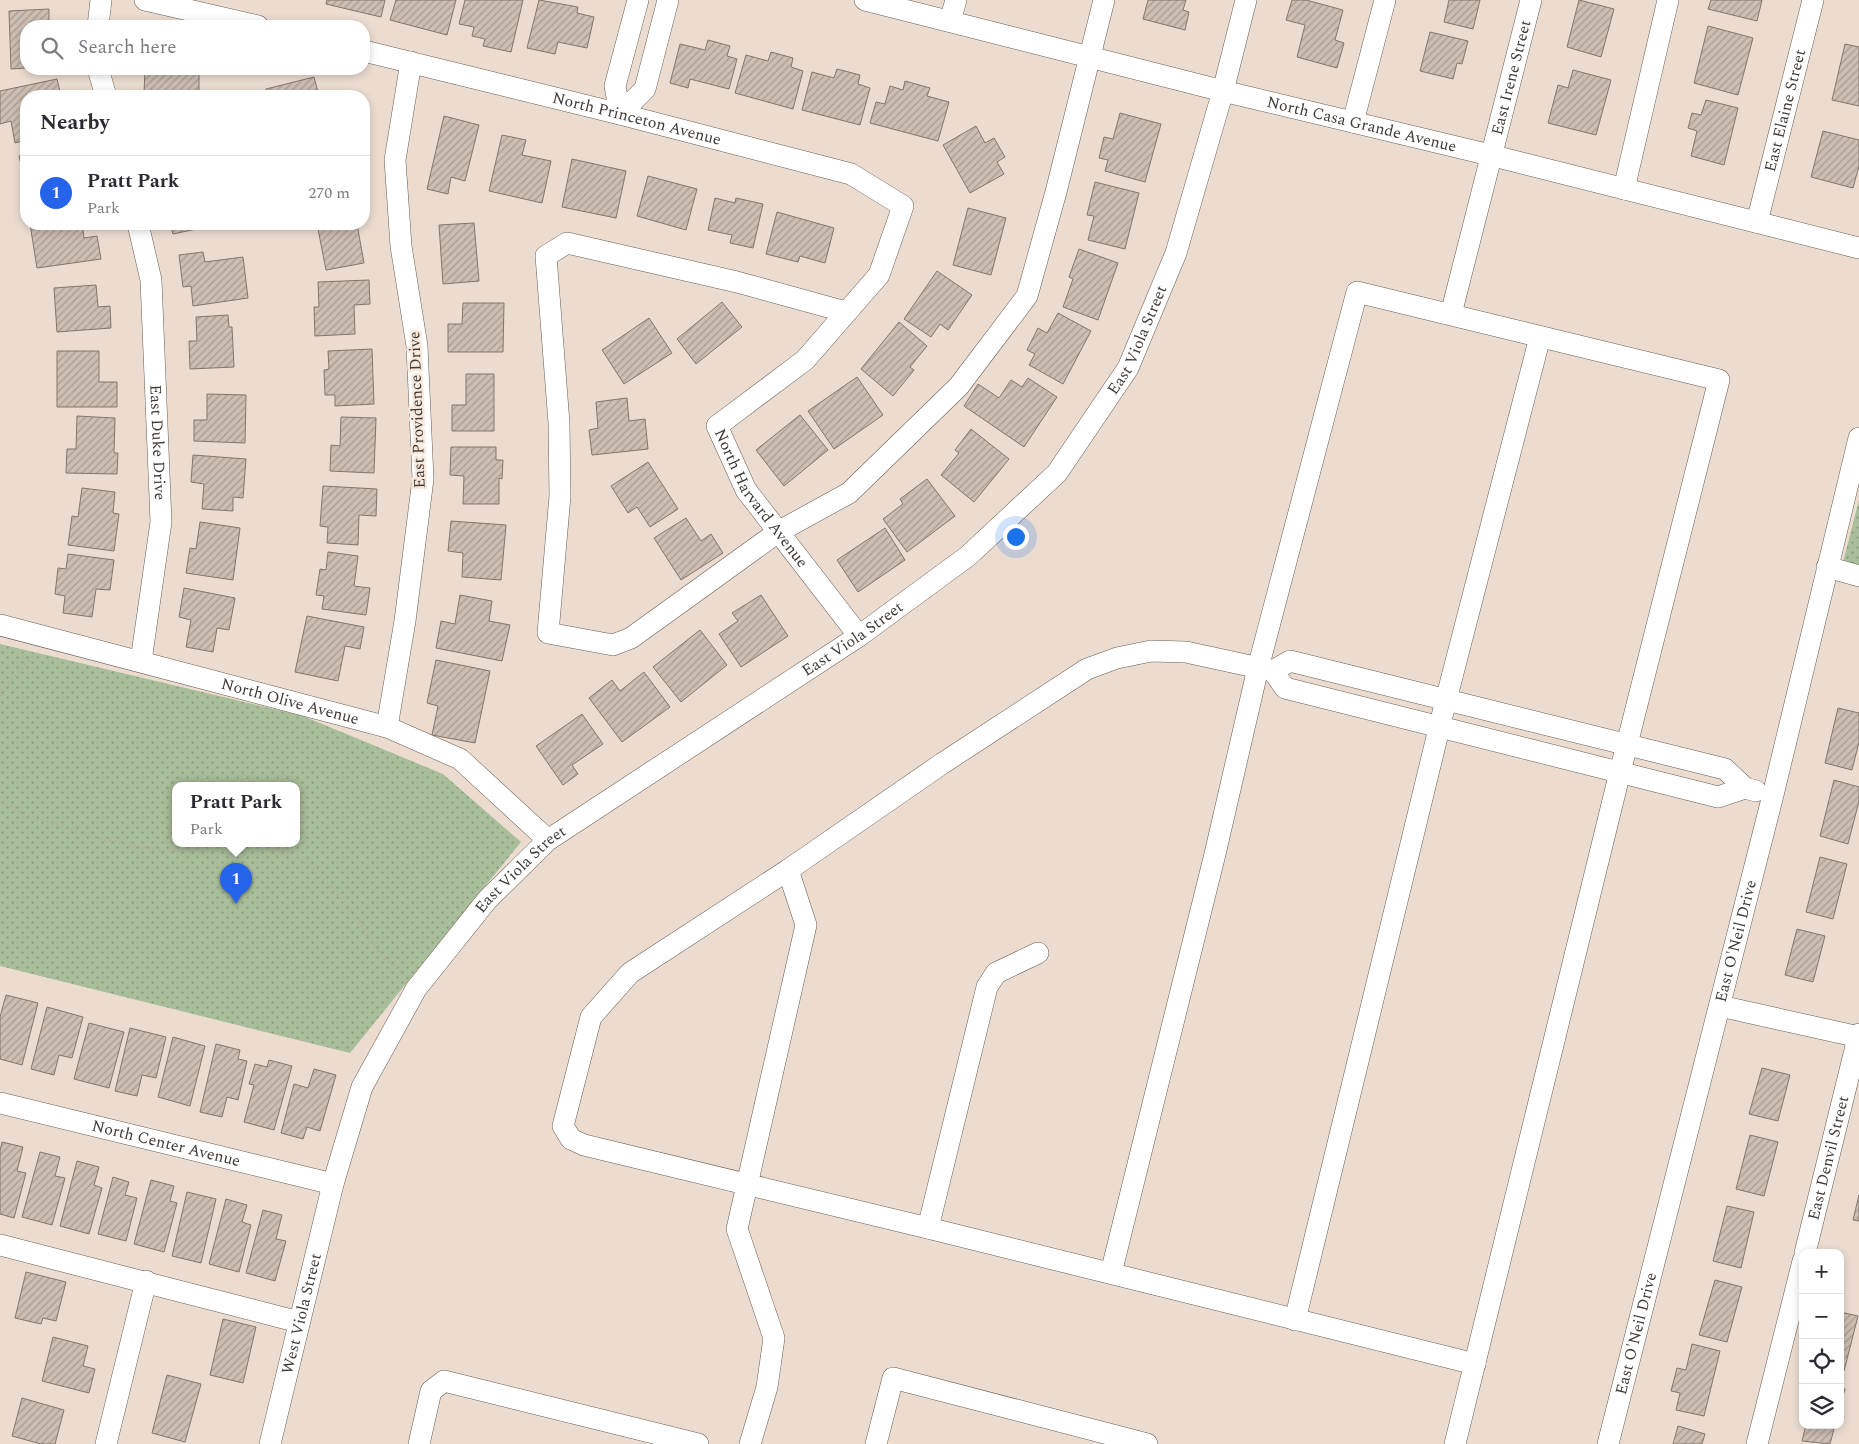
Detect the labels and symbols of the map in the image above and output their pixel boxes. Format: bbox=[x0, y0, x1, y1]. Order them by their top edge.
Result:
street label: East Irene Street bbox=[1485, 17, 1538, 138]
street label: East Elaine Street bbox=[1758, 46, 1812, 174]
street label: North Princeton Avenue bbox=[550, 86, 724, 152]
street label: North Casa Grande Avenue bbox=[1264, 90, 1459, 159]
street label: East Viola Street bbox=[1101, 281, 1173, 400]
street label: East Providence Drive bbox=[402, 331, 432, 489]
street label: East Duke Drive bbox=[143, 384, 172, 501]
street label: North Harvard Avenue bbox=[708, 425, 814, 573]
your location bbox=[1003, 524, 1029, 550]
street label: East Viola Street bbox=[797, 595, 909, 682]
street label: North Olive Avenue bbox=[218, 672, 362, 731]
street label: East Viola Street bbox=[469, 819, 571, 918]
pin: 1 bbox=[220, 863, 252, 904]
street label: East O'Neil Drive bbox=[1709, 877, 1763, 1005]
street label: East Denvil Street bbox=[1802, 1093, 1855, 1223]
street label: North Center Avenue bbox=[89, 1114, 243, 1173]
street label: West Viola Street bbox=[275, 1251, 328, 1377]
street label: East O'Neil Drive bbox=[1609, 1270, 1663, 1397]

